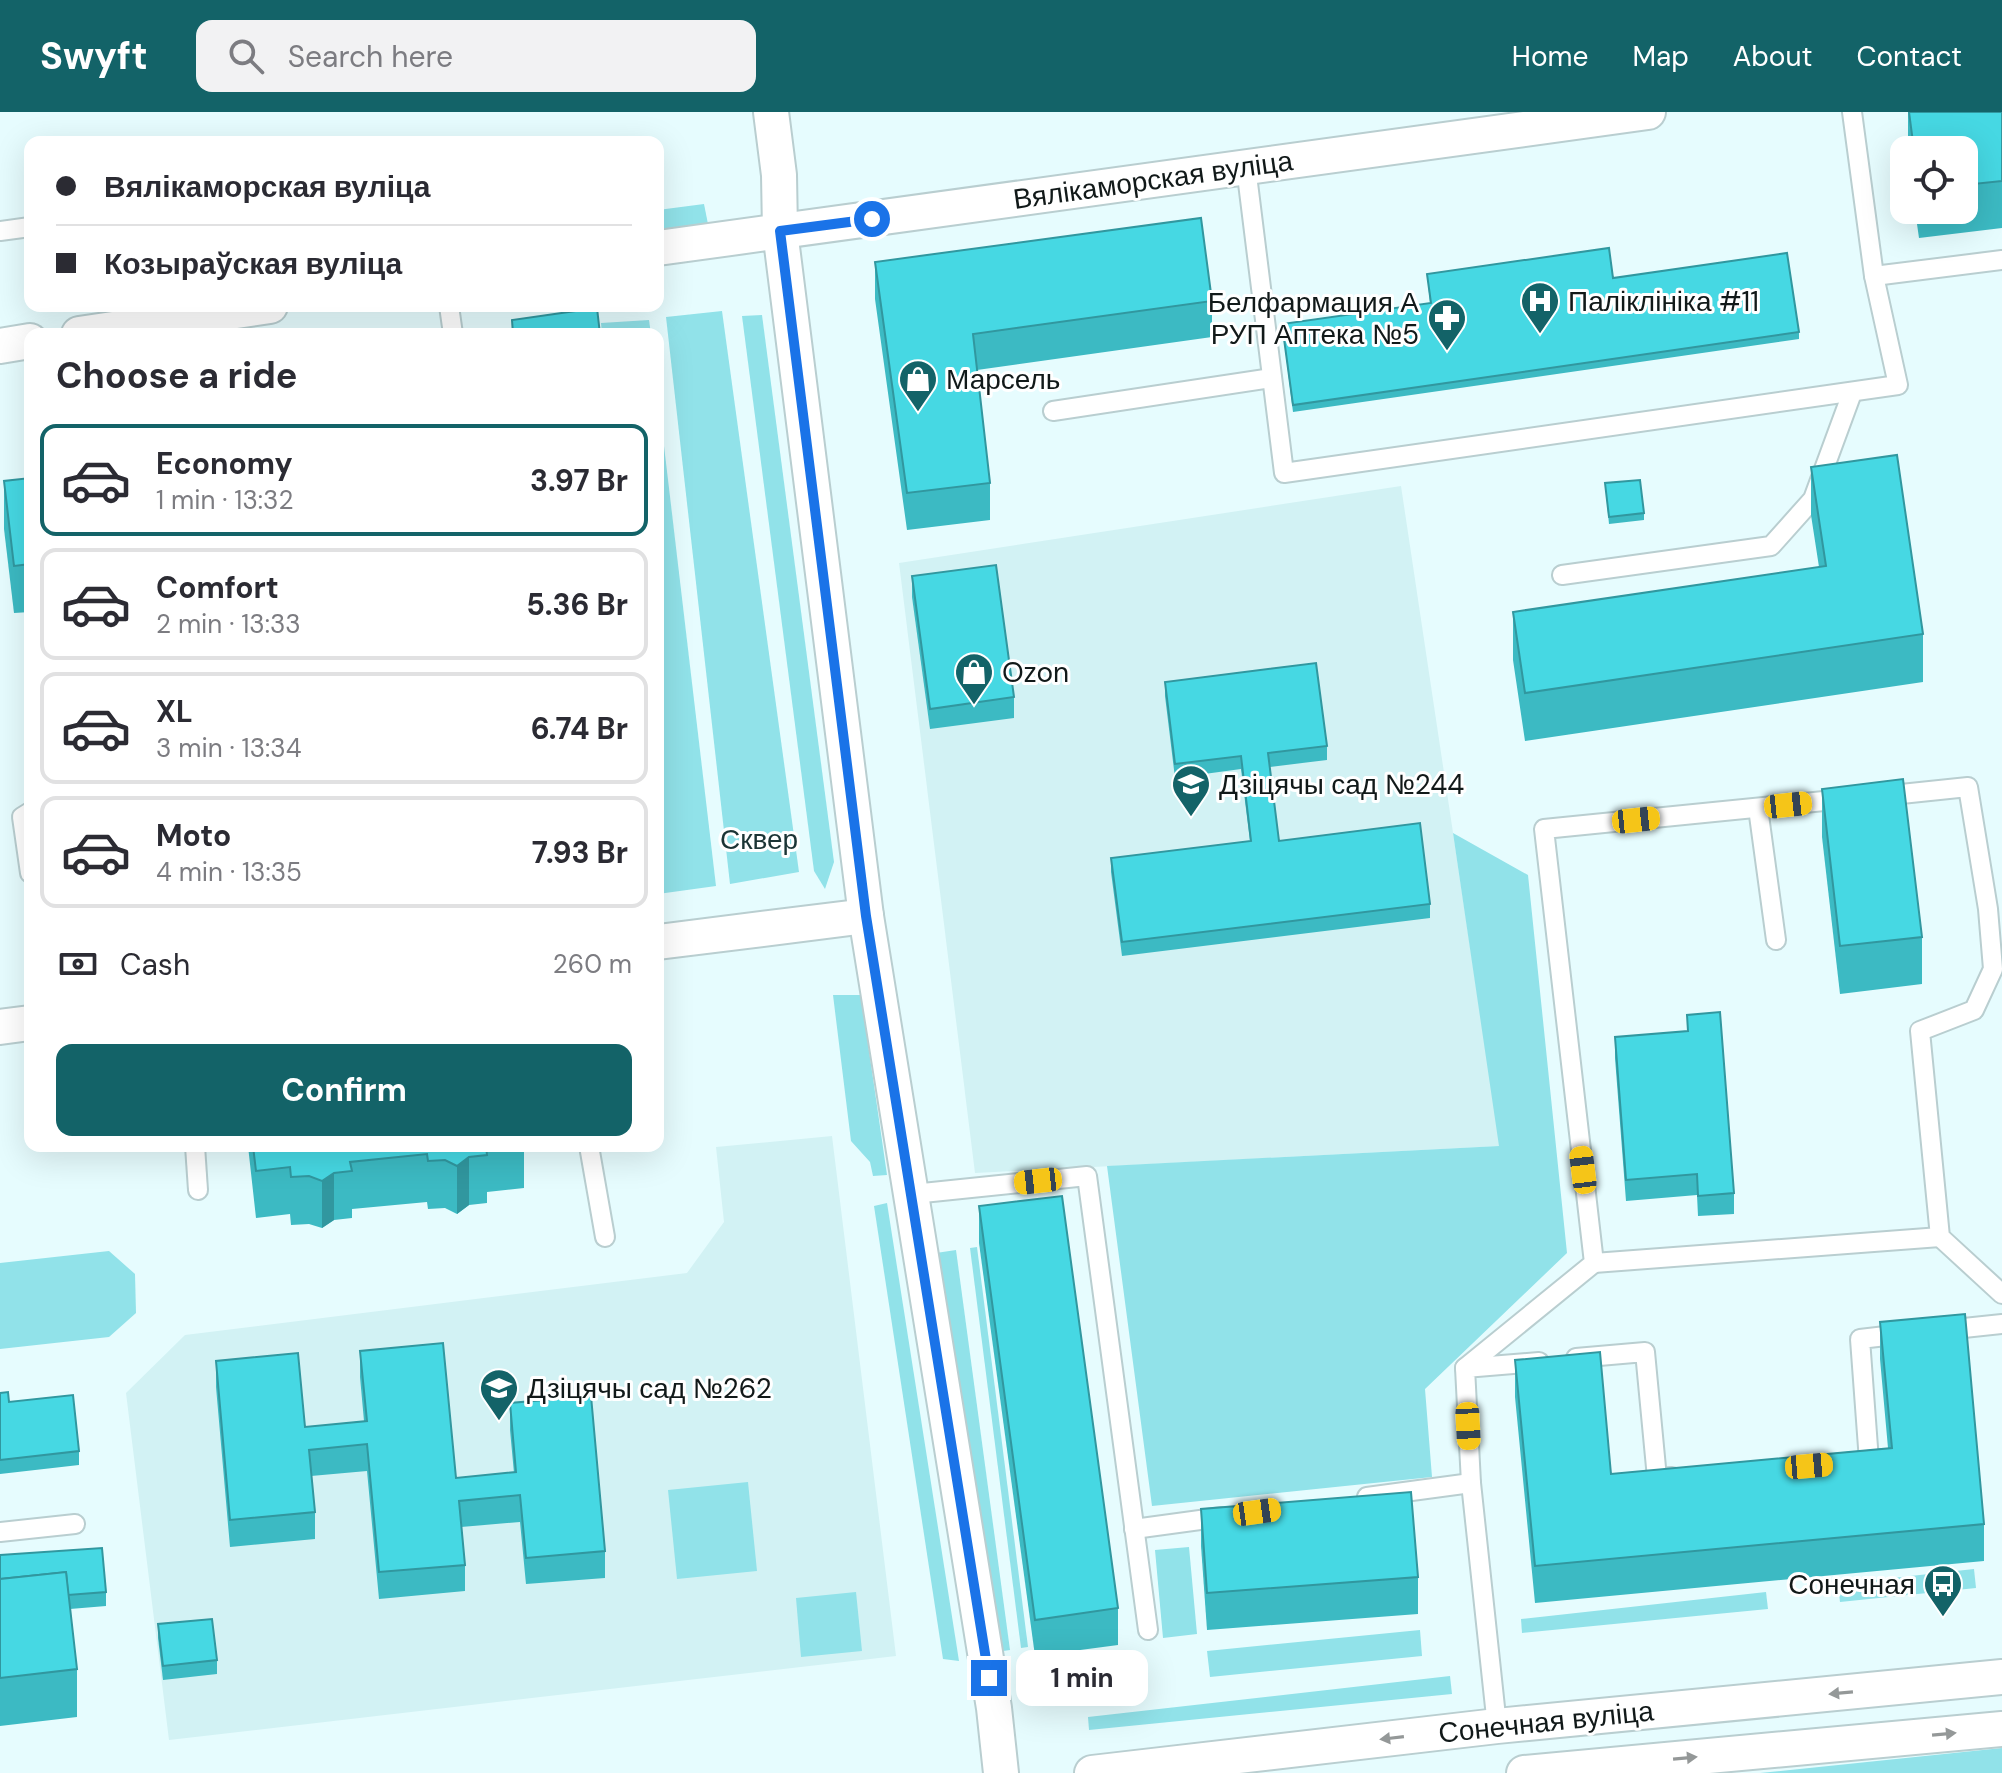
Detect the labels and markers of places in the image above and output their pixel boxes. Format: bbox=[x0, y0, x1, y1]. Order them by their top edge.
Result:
hospital icon: Паліклініка #11 bbox=[1519, 280, 1561, 335]
place label: Паліклініка #11 bbox=[1568, 283, 1759, 320]
place label: Белфармация А РУП Аптека №5 bbox=[1208, 284, 1419, 353]
pharmacy icon: Белфармация А РУП Аптека №5 bbox=[1426, 297, 1468, 352]
shop icon: Марсель bbox=[897, 358, 939, 413]
place label: Марсель bbox=[946, 361, 1060, 398]
shop icon: Ozon bbox=[953, 651, 995, 706]
place label: Ozon bbox=[1002, 654, 1069, 691]
school or university icon: Дзіцячы сад №244 bbox=[1170, 763, 1212, 818]
place label: Дзіцячы сад №244 bbox=[1219, 766, 1464, 803]
school or university icon: Дзіцячы сад №262 bbox=[478, 1367, 520, 1422]
place label: Дзіцячы сад №262 bbox=[527, 1370, 772, 1407]
bus stop icon: Сонечная bbox=[1922, 1563, 1964, 1618]
place label: Сонечная bbox=[1788, 1566, 1915, 1603]

